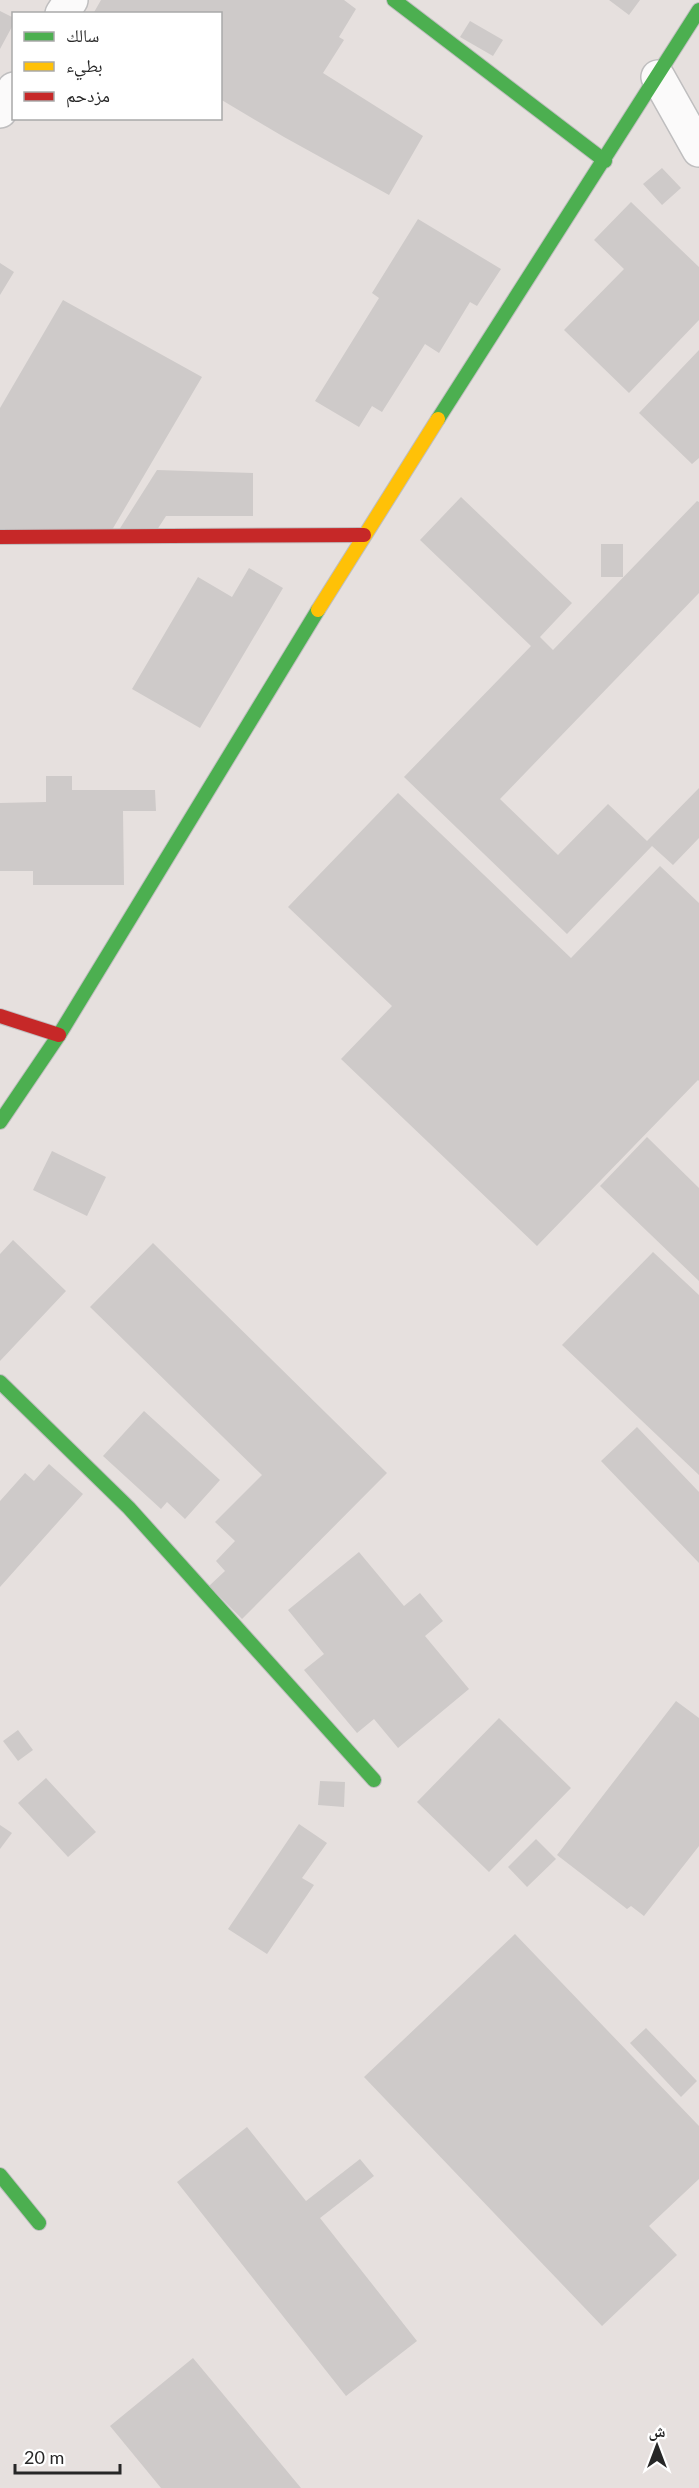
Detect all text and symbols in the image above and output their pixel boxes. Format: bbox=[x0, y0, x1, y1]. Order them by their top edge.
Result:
legend bbox=[12, 12, 222, 120]
text: سالك bbox=[66, 24, 99, 46]
text: بطيء bbox=[66, 54, 103, 81]
text: مزدحم bbox=[66, 84, 110, 108]
north arrow bbox=[627, 2416, 687, 2476]
text: ش bbox=[649, 2421, 666, 2441]
scale bar bbox=[15, 2437, 120, 2475]
text: 20 m bbox=[24, 2446, 64, 2468]

